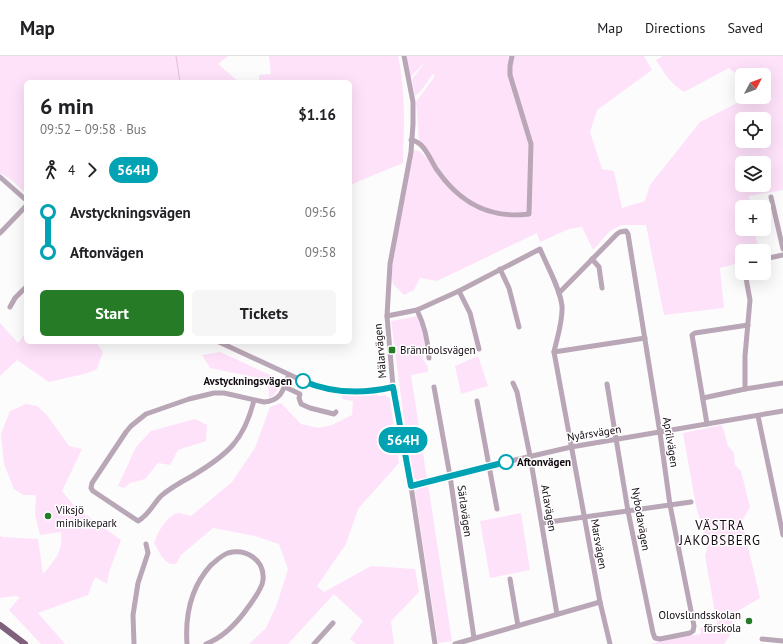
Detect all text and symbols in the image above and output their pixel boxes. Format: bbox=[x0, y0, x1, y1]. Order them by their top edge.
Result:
text: Map bbox=[20, 16, 55, 40]
text: Map bbox=[597, 19, 623, 37]
text: Directions bbox=[645, 19, 705, 37]
text: Saved bbox=[727, 19, 763, 37]
north arrow bbox=[735, 68, 771, 104]
map controls bbox=[735, 68, 771, 280]
text: 6 min bbox=[40, 92, 94, 120]
text: $1.16 bbox=[298, 105, 336, 124]
button: locate bbox=[735, 112, 771, 148]
text: 09:52 – 09:58 · Bus bbox=[40, 121, 146, 138]
button: layers bbox=[735, 156, 771, 192]
icon: walk bbox=[40, 159, 62, 181]
icon: forward bbox=[81, 159, 103, 181]
text: 564H bbox=[117, 161, 150, 179]
text: 4 bbox=[68, 162, 75, 179]
button: + bbox=[735, 200, 771, 236]
text: Avstyckningsvägen bbox=[70, 203, 191, 222]
text: 09:56 bbox=[305, 204, 336, 221]
text: Aftonvägen bbox=[70, 243, 144, 262]
text: 09:58 bbox=[305, 244, 336, 261]
button: − bbox=[735, 244, 771, 280]
button: Start bbox=[40, 290, 184, 336]
button: Tickets bbox=[192, 290, 336, 336]
street label: Mälarvägen bbox=[371, 323, 389, 379]
place label: Brännbolsvägen bbox=[400, 343, 476, 357]
marker: Brännbolsvägen bbox=[387, 345, 397, 355]
marker: Avstyckningsvägen bbox=[295, 373, 311, 389]
place label: Avstyckningsvägen bbox=[203, 374, 292, 388]
street label: Aprilvägen bbox=[660, 416, 682, 468]
street label: Nyårsvägen bbox=[566, 422, 622, 444]
line badge: 564H bbox=[375, 427, 431, 453]
text: 564H bbox=[387, 431, 419, 449]
marker: Aftonvägen bbox=[498, 454, 514, 470]
place label: Aftonvägen bbox=[517, 455, 571, 469]
street label: Särlavägen bbox=[454, 484, 476, 538]
street label: Arlavägen bbox=[538, 484, 560, 532]
street label: Nybodavägen bbox=[629, 486, 653, 552]
place label: Viksjö minibikepark bbox=[55, 503, 118, 530]
marker: Viksjö minibikepark bbox=[43, 511, 53, 521]
district label: VÄSTRA JAKOBSBERG bbox=[678, 517, 761, 549]
street label: Marsvägen bbox=[588, 518, 610, 570]
place label: Olovslundsskolan förskola bbox=[659, 608, 741, 635]
marker: Olovslundsskolan förskola bbox=[744, 616, 754, 626]

